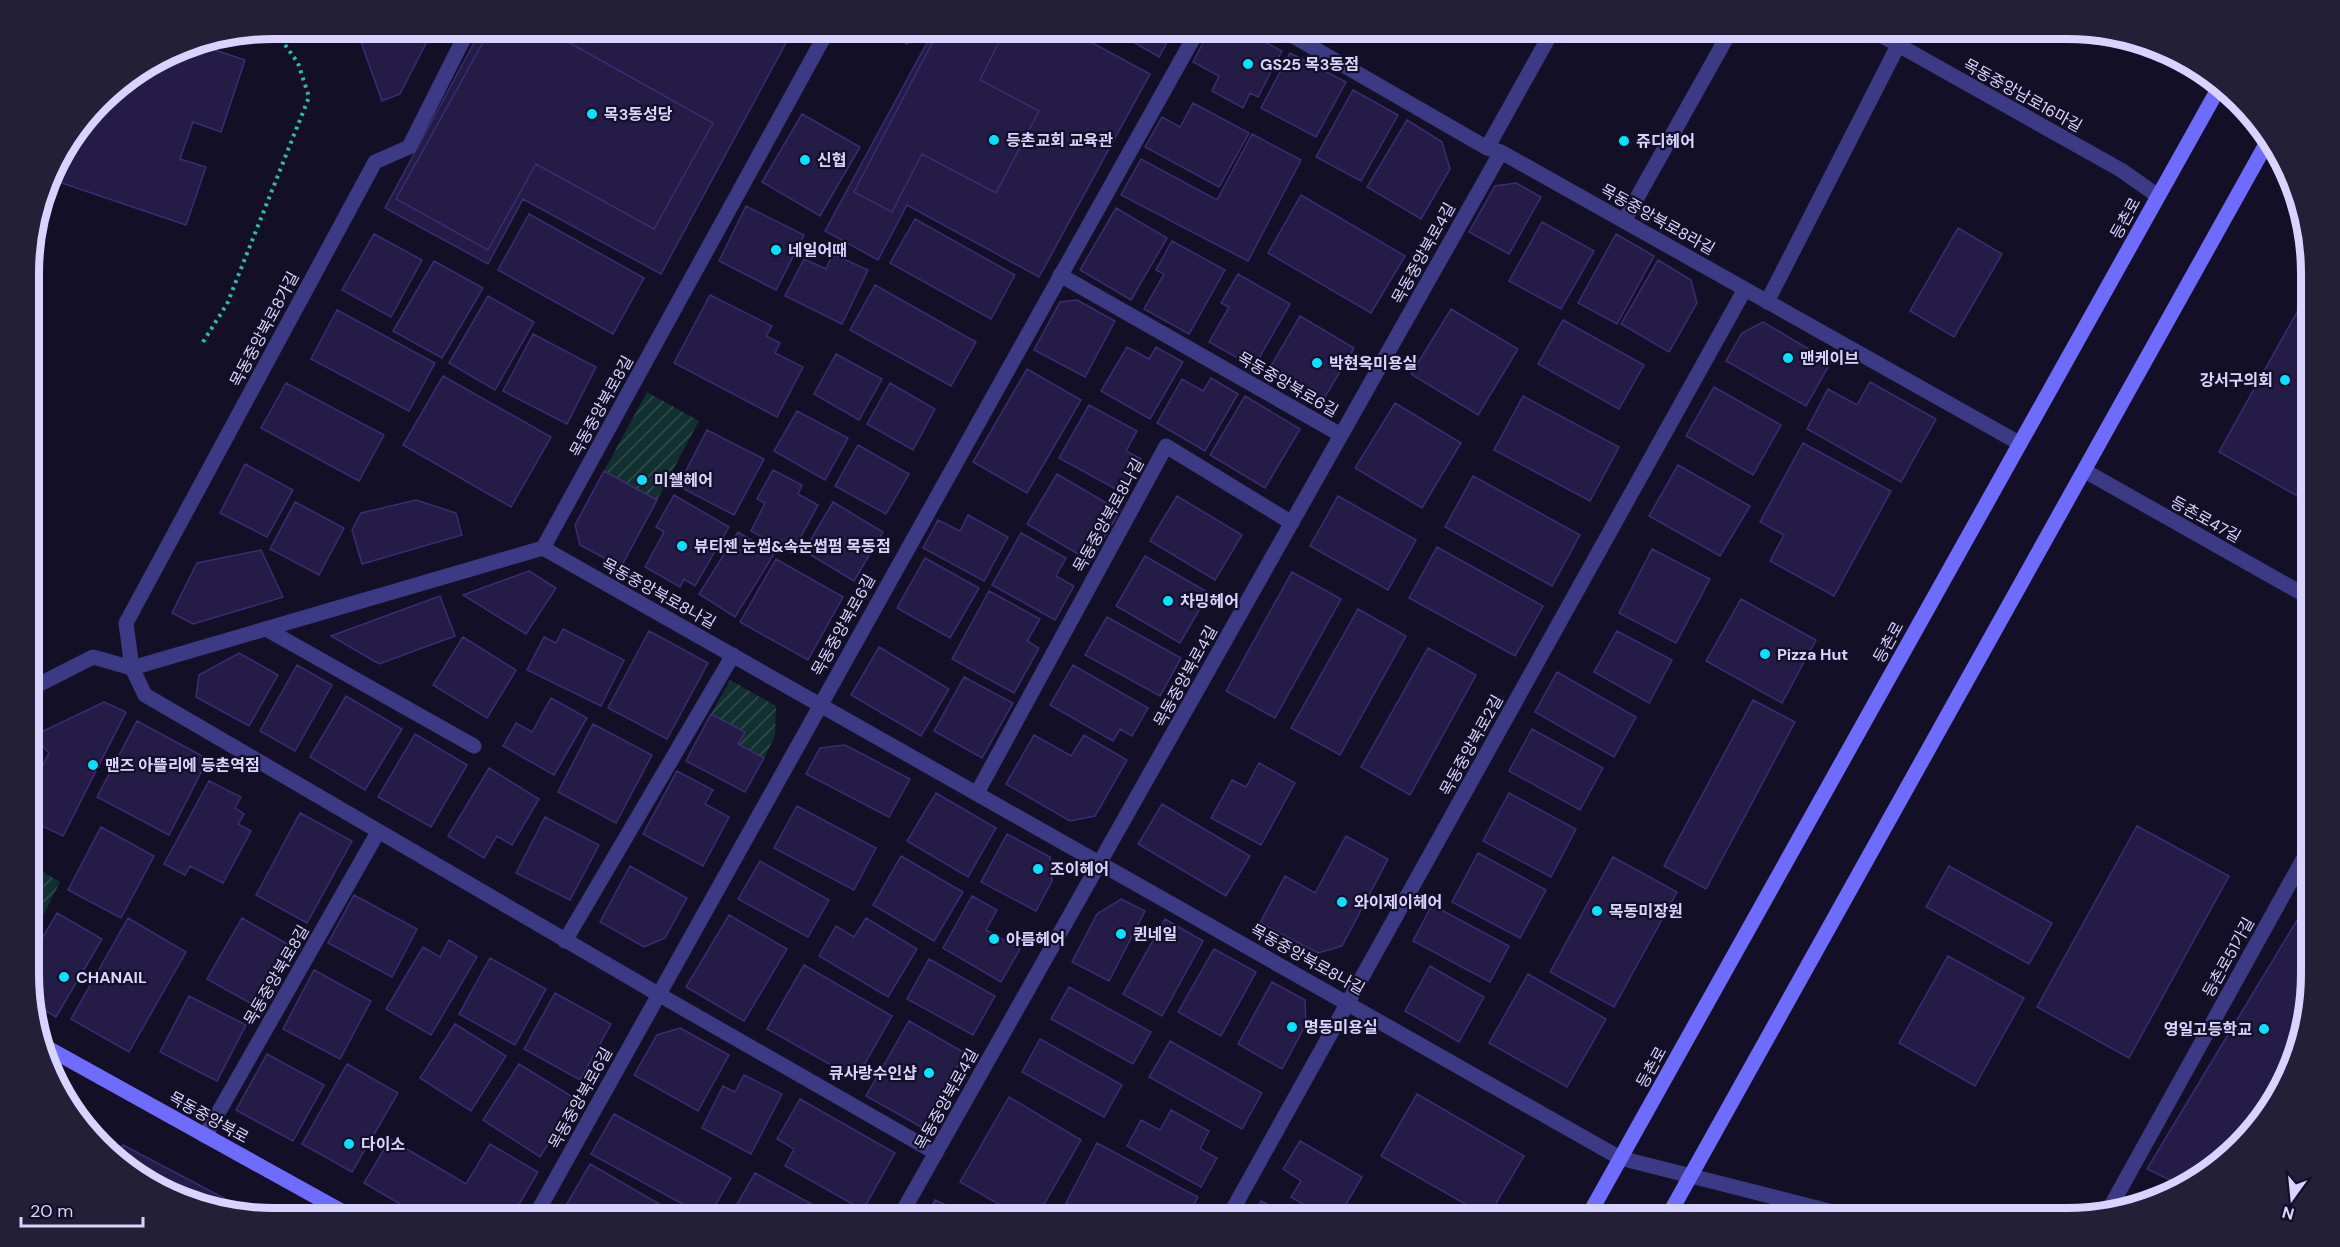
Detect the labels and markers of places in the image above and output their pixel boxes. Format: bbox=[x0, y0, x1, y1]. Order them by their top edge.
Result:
place label: GS25 목3동점 bbox=[1260, 54, 1359, 75]
marker: GS25 목3동점 bbox=[1241, 57, 1255, 71]
place label: 목3동성당 bbox=[604, 104, 673, 125]
marker: 목3동성당 bbox=[585, 107, 599, 121]
place label: 등촌교회 교육관 bbox=[1006, 130, 1113, 151]
place label: 쥬디헤어 bbox=[1636, 131, 1695, 152]
marker: 등촌교회 교육관 bbox=[987, 133, 1001, 147]
marker: 쥬디헤어 bbox=[1617, 134, 1631, 148]
place label: 신협 bbox=[817, 150, 846, 171]
marker: 신협 bbox=[798, 153, 812, 167]
place label: 네일어때 bbox=[788, 240, 847, 261]
marker: 네일어때 bbox=[769, 243, 783, 257]
place label: 맨케이브 bbox=[1800, 348, 1859, 369]
marker: 맨케이브 bbox=[1781, 351, 1795, 365]
place label: 박현옥미용실 bbox=[1329, 353, 1417, 374]
marker: 박현옥미용실 bbox=[1310, 356, 1324, 370]
place label: 강서구의회 bbox=[2199, 370, 2273, 391]
marker: 강서구의회 bbox=[2278, 373, 2292, 387]
place label: 미쉘헤어 bbox=[654, 470, 713, 491]
marker: 미쉘헤어 bbox=[635, 473, 649, 487]
place label: 뷰티젠 눈썹&속눈썹펌 목동점 bbox=[694, 536, 891, 557]
marker: 뷰티젠 눈썹&속눈썹펌 목동점 bbox=[675, 539, 689, 553]
place label: 차밍헤어 bbox=[1180, 591, 1239, 612]
marker: 차밍헤어 bbox=[1161, 594, 1175, 608]
place label: Pizza Hut bbox=[1777, 644, 1848, 665]
marker: Pizza Hut bbox=[1758, 647, 1772, 661]
place label: 맨즈 아뜰리에 등촌역점 bbox=[105, 755, 260, 776]
marker: 맨즈 아뜰리에 등촌역점 bbox=[86, 758, 100, 772]
place label: 조이헤어 bbox=[1050, 859, 1109, 880]
marker: 조이헤어 bbox=[1031, 862, 1045, 876]
place label: 와이제이헤어 bbox=[1354, 892, 1442, 913]
marker: 와이제이헤어 bbox=[1335, 895, 1349, 909]
place label: 목동미장원 bbox=[1609, 901, 1683, 922]
marker: 목동미장원 bbox=[1590, 904, 1604, 918]
place label: 퀸네일 bbox=[1133, 924, 1177, 945]
marker: 퀸네일 bbox=[1114, 927, 1128, 941]
place label: 아름헤어 bbox=[1006, 929, 1065, 950]
marker: 아름헤어 bbox=[987, 932, 1001, 946]
place label: CHANAIL bbox=[76, 967, 147, 988]
marker: CHANAIL bbox=[57, 970, 71, 984]
place label: 명동미용실 bbox=[1304, 1017, 1378, 1038]
place label: 영일고등학교 bbox=[2164, 1019, 2252, 1040]
marker: 명동미용실 bbox=[1285, 1020, 1299, 1034]
marker: 영일고등학교 bbox=[2257, 1022, 2271, 1036]
place label: 큐사랑수인샵 bbox=[829, 1063, 917, 1084]
marker: 큐사랑수인샵 bbox=[922, 1066, 936, 1080]
place label: 다이소 bbox=[361, 1134, 405, 1155]
marker: 다이소 bbox=[342, 1137, 356, 1151]

